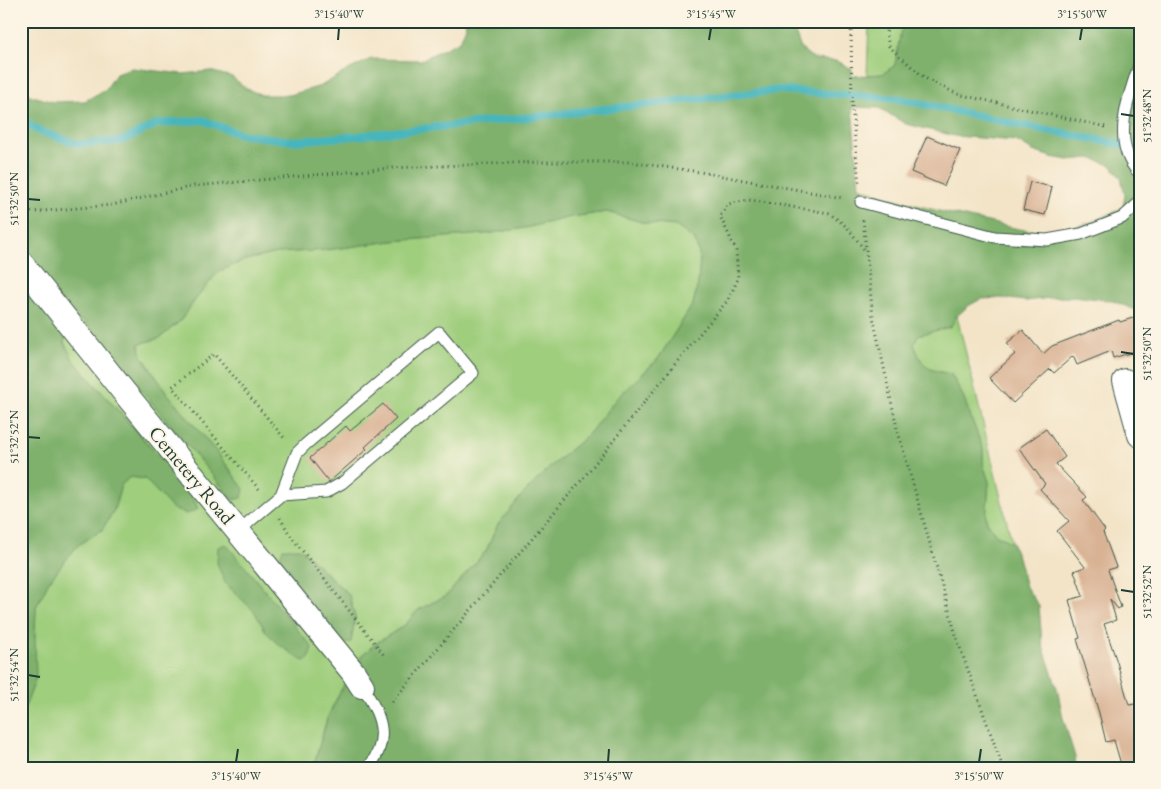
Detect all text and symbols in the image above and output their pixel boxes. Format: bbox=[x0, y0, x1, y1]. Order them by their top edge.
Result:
text: 3°15'40"W bbox=[314, 6, 365, 22]
text: 3°15'45"W bbox=[686, 6, 737, 22]
text: 3°15'50"W bbox=[1057, 6, 1108, 22]
text: 51°32'48"N bbox=[1139, 89, 1155, 143]
text: 51°32'50"N bbox=[6, 172, 22, 226]
text: 51°32'50"N bbox=[1139, 327, 1155, 381]
text: 51°32'52"N bbox=[6, 410, 22, 464]
street label: Cemetery Road bbox=[143, 420, 241, 530]
text: 51°32'52"N bbox=[1139, 565, 1155, 619]
text: 51°32'54"N bbox=[6, 648, 22, 702]
text: 3°15'40"W bbox=[211, 768, 262, 784]
text: 3°15'45"W bbox=[583, 768, 634, 784]
text: 3°15'50"W bbox=[954, 768, 1005, 784]

